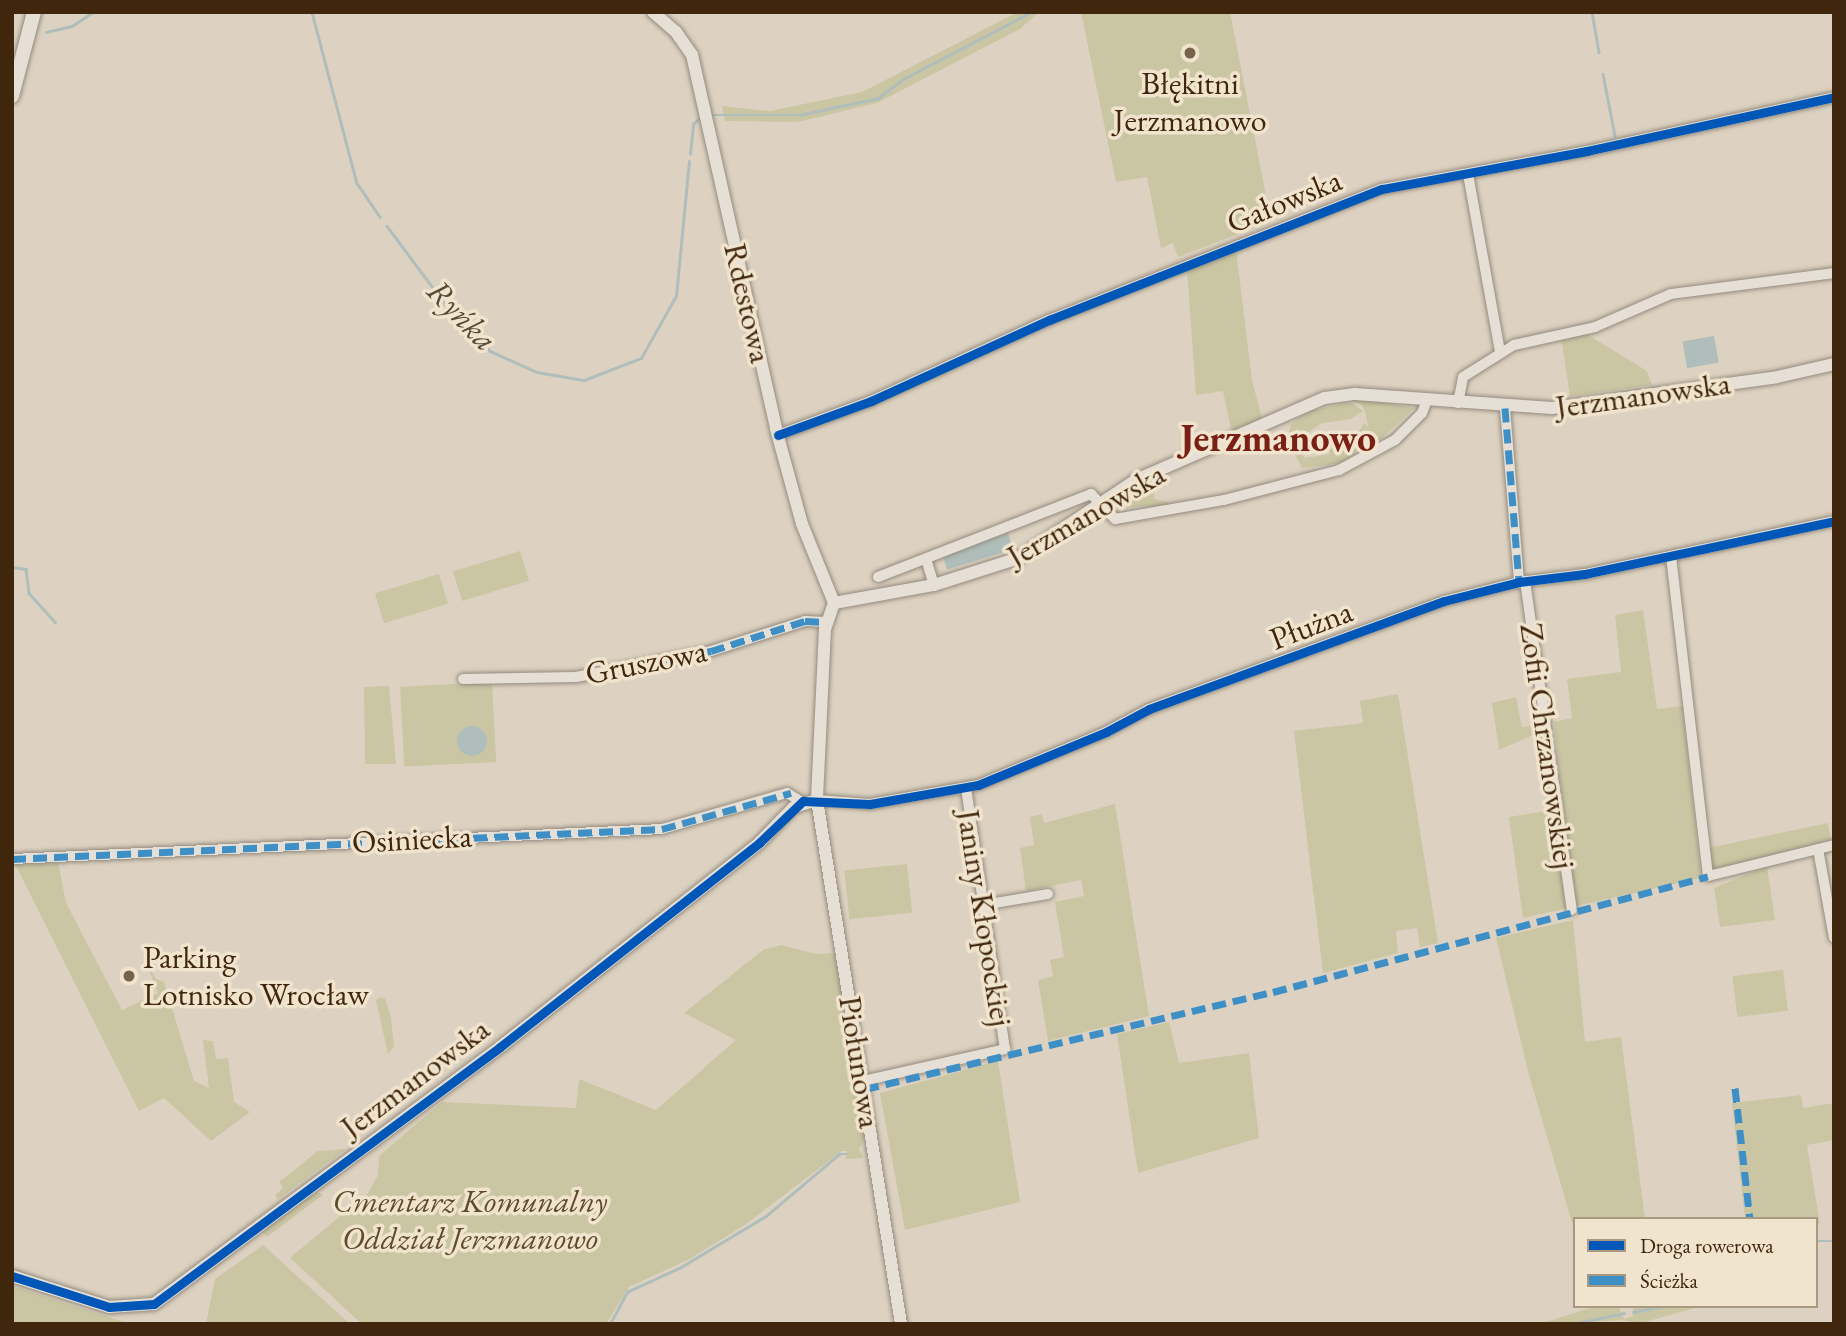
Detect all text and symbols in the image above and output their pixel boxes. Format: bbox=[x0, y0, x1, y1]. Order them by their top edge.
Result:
marker: Błękitni Jerzmanowo bbox=[1182, 45, 1198, 61]
place label: Błękitni Jerzmanowo bbox=[1114, 65, 1266, 140]
street label: Gałowska bbox=[1221, 161, 1347, 241]
street label: Rdestowa bbox=[716, 240, 780, 366]
water label: Ryńka bbox=[419, 271, 505, 359]
street label: Jerzmanowska bbox=[1553, 364, 1733, 426]
district label: Jerzmanowo bbox=[1180, 415, 1376, 461]
street label: Jerzmanowska bbox=[1000, 454, 1172, 576]
street label: Płużna bbox=[1264, 592, 1358, 658]
street label: Zofii Chrzanowskiej bbox=[1512, 621, 1584, 871]
street label: Gruszowa bbox=[582, 631, 710, 693]
street label: Janiny Kłopockiej bbox=[949, 807, 1021, 1029]
street label: Osiniecka bbox=[351, 817, 473, 861]
place label: Parking Lotnisko Wrocław bbox=[143, 939, 369, 1014]
marker: Parking Lotnisko Wrocław bbox=[121, 968, 137, 984]
street label: Piołunowa bbox=[831, 993, 889, 1131]
street label: Jerzmanowska bbox=[333, 1010, 497, 1146]
park label: Cmentarz Komunalny Oddział Jerzmanowo bbox=[332, 1183, 608, 1258]
legend bbox=[1573, 1217, 1818, 1308]
text: Droga rowerowa bbox=[1640, 1232, 1774, 1259]
text: Ścieżka bbox=[1640, 1267, 1698, 1294]

